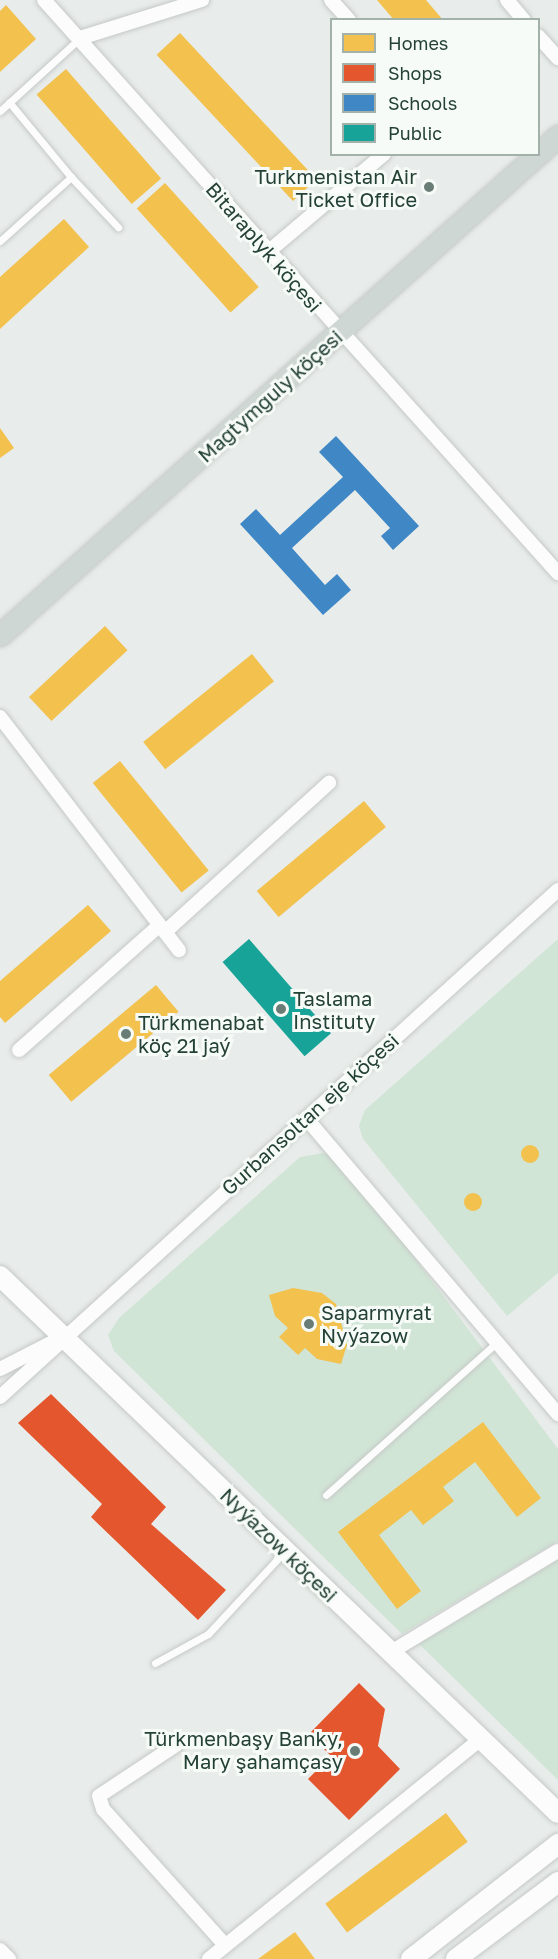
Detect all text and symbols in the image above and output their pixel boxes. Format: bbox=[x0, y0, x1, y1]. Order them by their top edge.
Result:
legend bbox=[330, 18, 540, 156]
text: Homes bbox=[388, 32, 448, 54]
text: Shops bbox=[388, 62, 442, 84]
text: Schools bbox=[388, 92, 457, 114]
text: Public bbox=[388, 122, 442, 144]
place label: Turkmenistan Air Ticket Office bbox=[254, 164, 417, 211]
street label: Bitaraplyk köçesi bbox=[201, 177, 327, 317]
marker: Turkmenistan Air Ticket Office bbox=[422, 180, 436, 194]
street label: Magtymguly köçesi bbox=[193, 325, 347, 467]
place label: Taslama Instituty bbox=[293, 986, 375, 1033]
marker: Taslama Instituty bbox=[274, 1002, 288, 1016]
place label: Türkmenabat köç 21 jaý bbox=[138, 1011, 264, 1058]
marker: Türkmenabat köç 21 jaý bbox=[119, 1027, 133, 1041]
street label: Gurbansoltan eje köçesi bbox=[217, 1028, 403, 1200]
place label: Saparmyrat Nyýazow bbox=[321, 1300, 432, 1347]
marker: Saparmyrat Nyýazow bbox=[302, 1317, 316, 1331]
street label: Nyýazow köçesi bbox=[215, 1483, 343, 1607]
place label: Türkmenbaşy Banky, Mary şahamçasy bbox=[144, 1727, 343, 1774]
marker: Türkmenbaşy Banky, Mary şahamçasy bbox=[348, 1744, 362, 1758]

